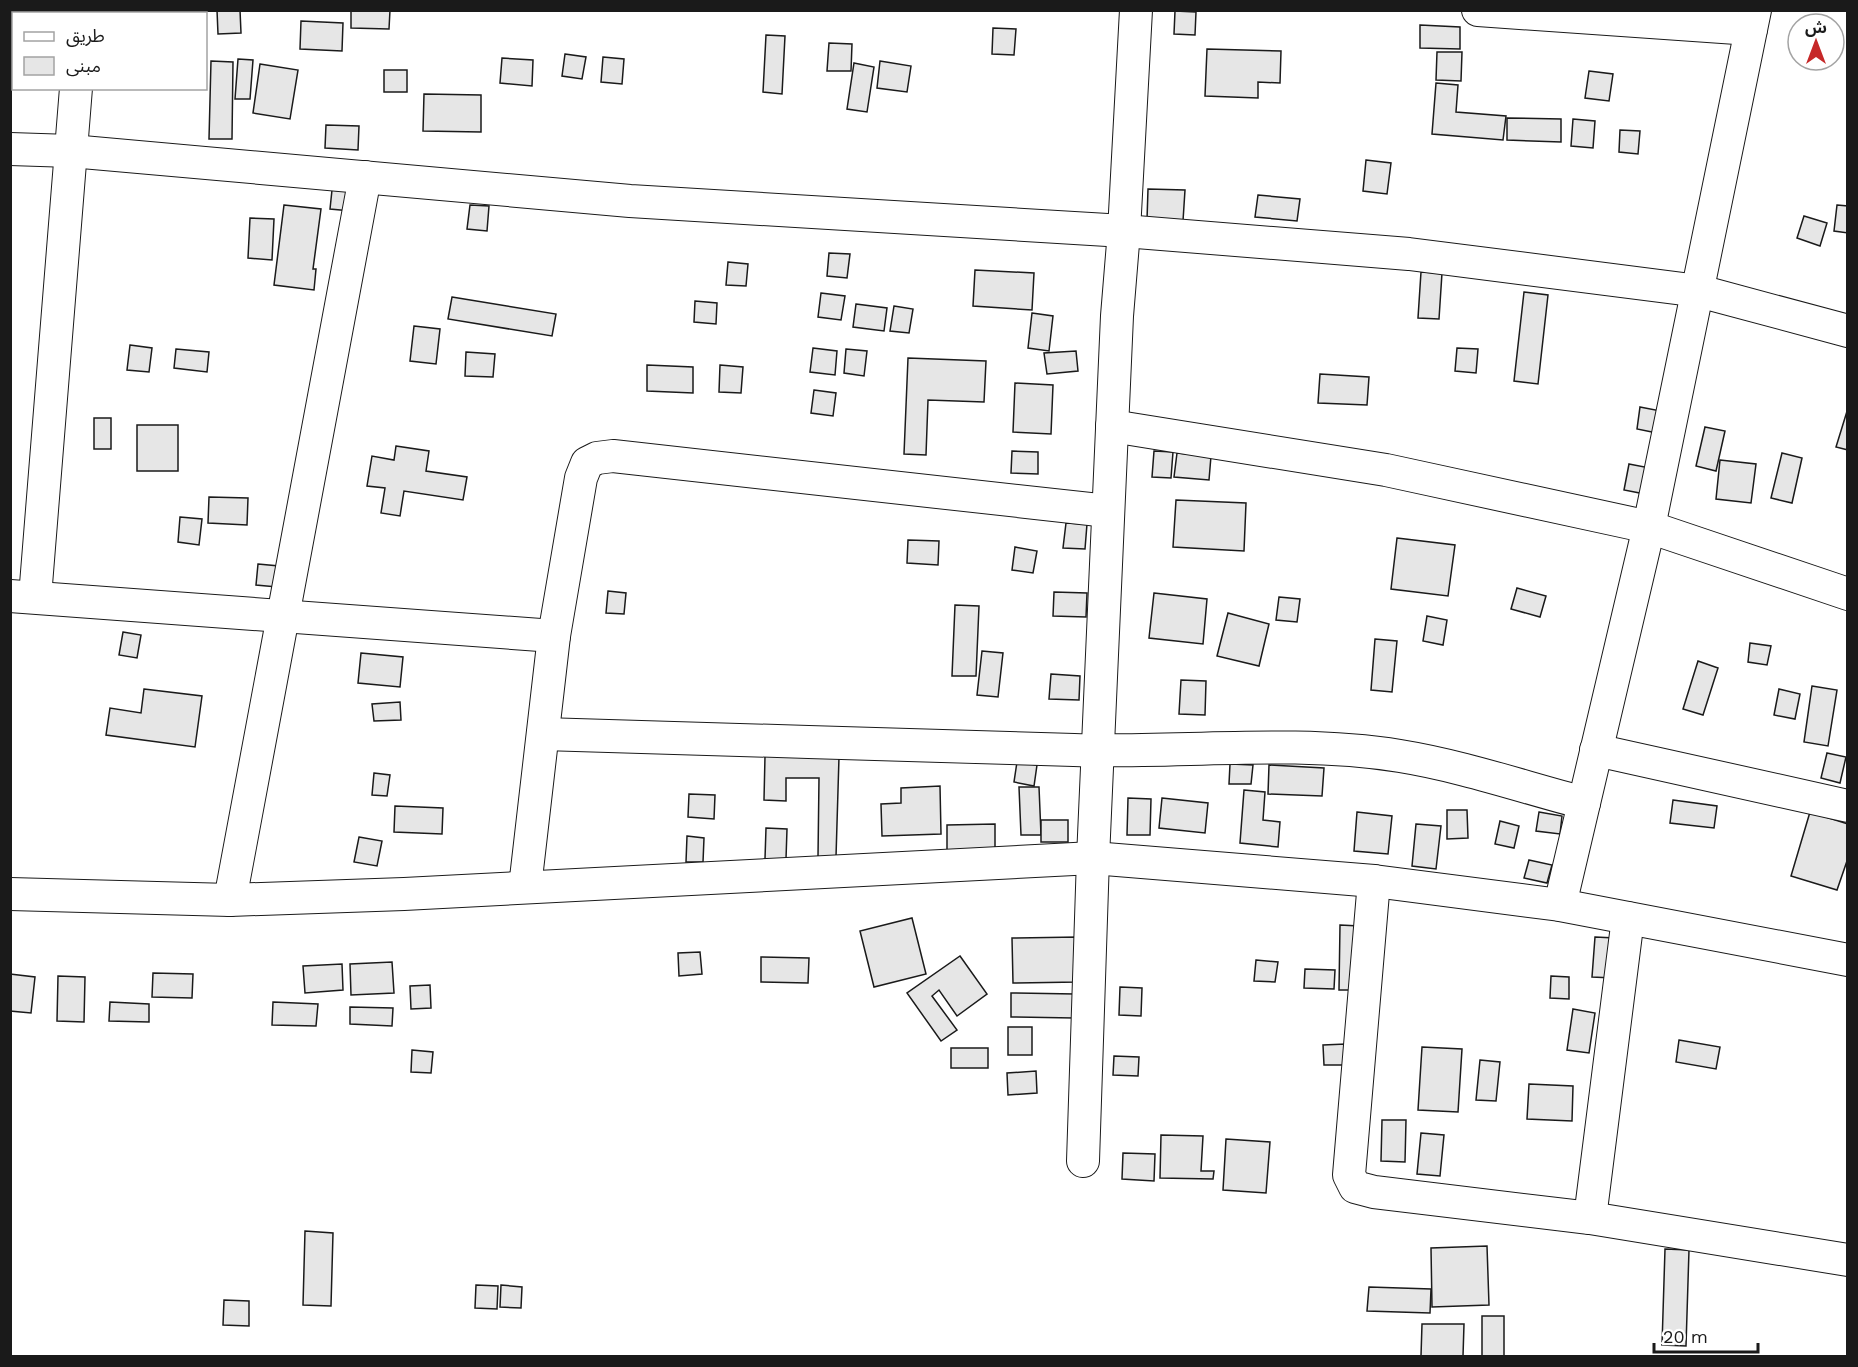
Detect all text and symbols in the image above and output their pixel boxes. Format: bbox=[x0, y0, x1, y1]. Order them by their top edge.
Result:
legend bbox=[12, 12, 207, 90]
north arrow bbox=[1786, 12, 1846, 72]
text: ش bbox=[1805, 18, 1827, 37]
text: طريق bbox=[66, 25, 105, 47]
text: مبنى bbox=[66, 55, 101, 77]
scale bar bbox=[1654, 1316, 1758, 1354]
text: 20 m bbox=[1663, 1326, 1708, 1347]

